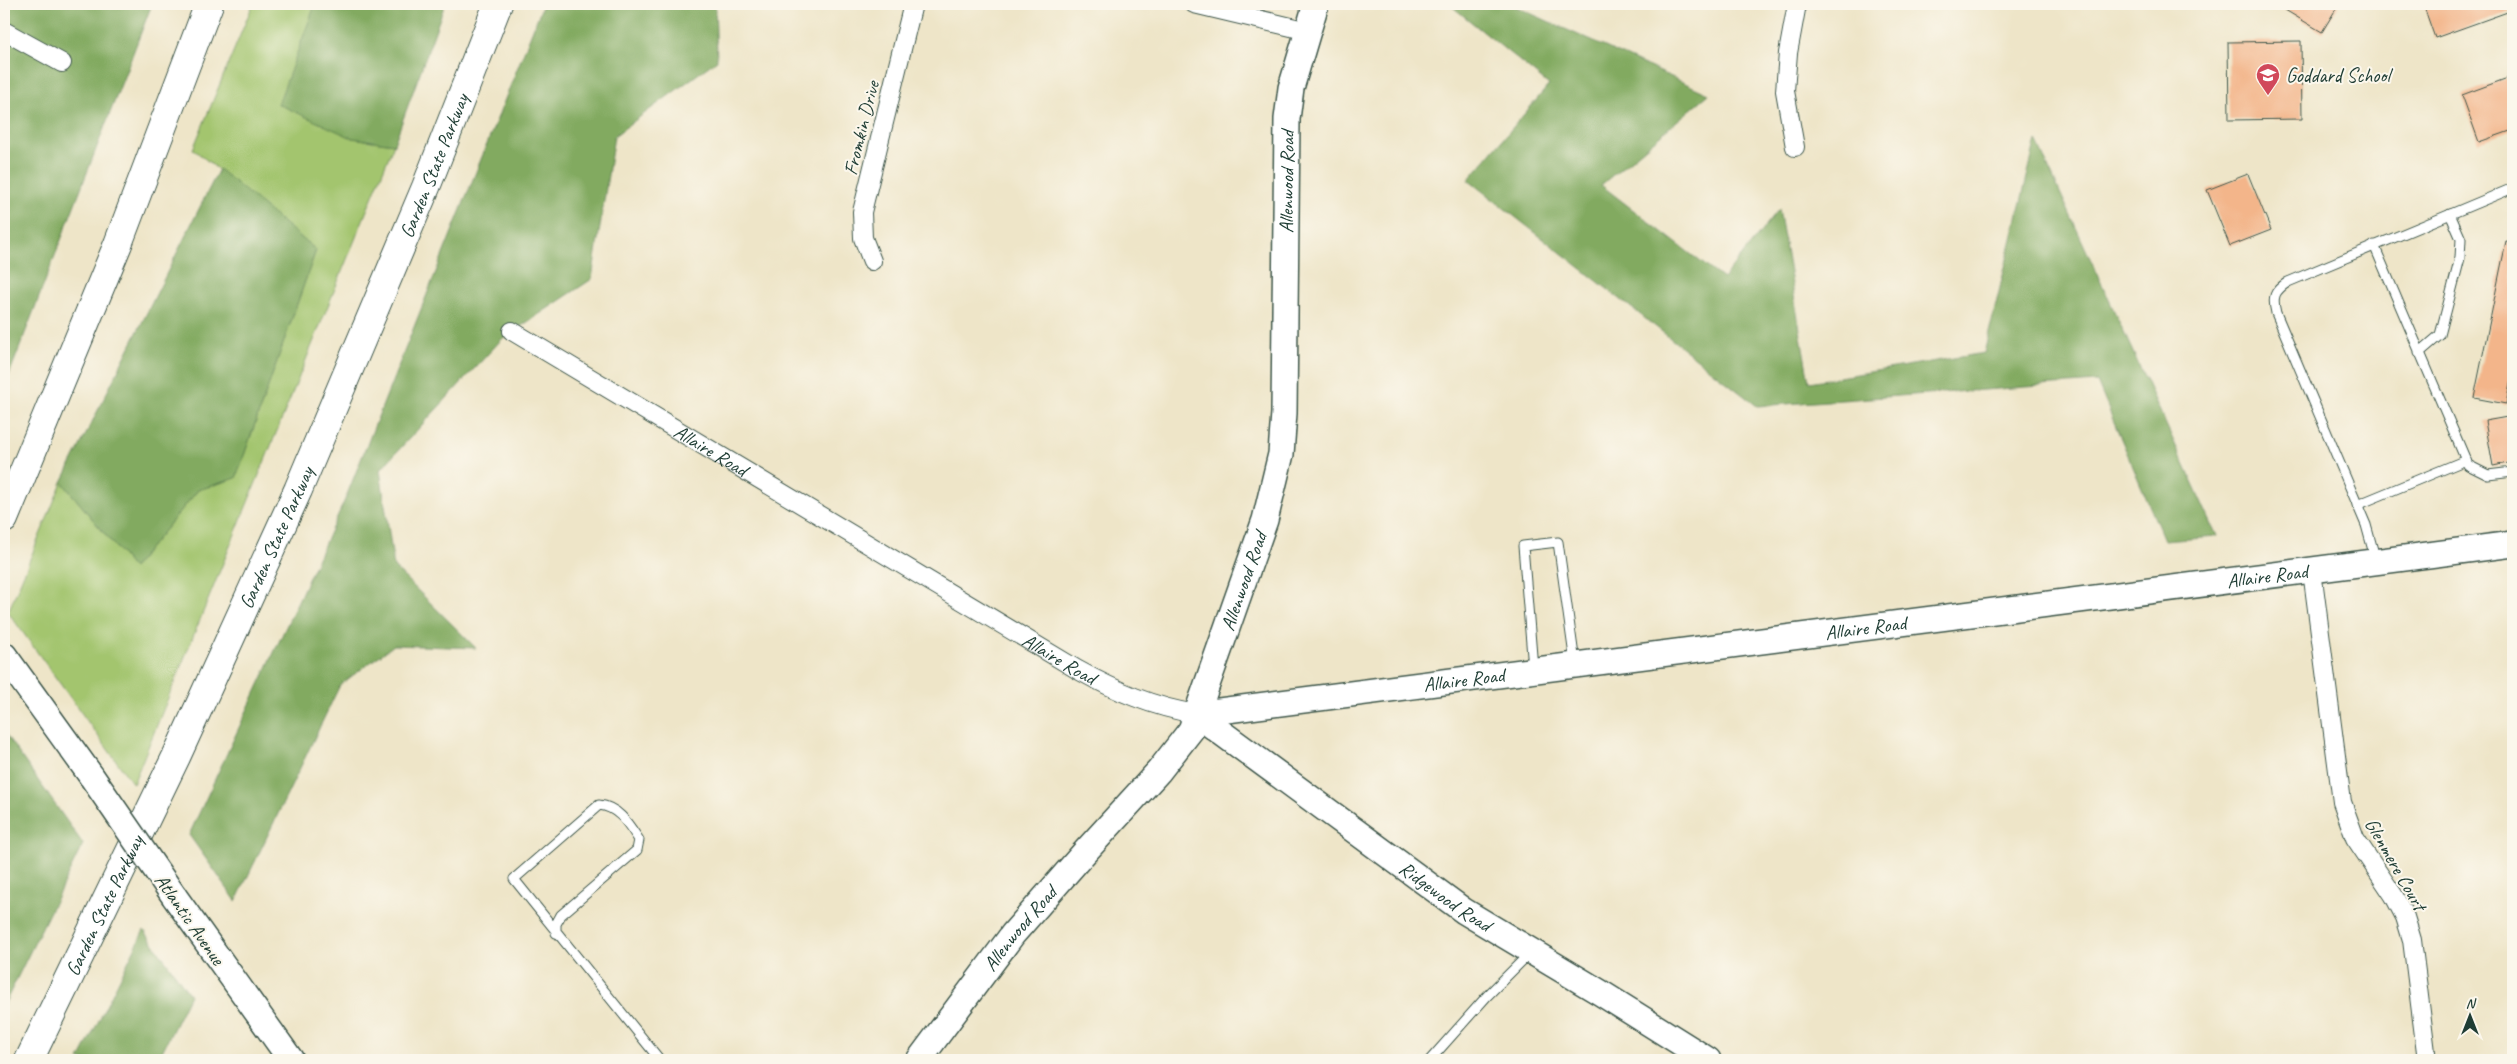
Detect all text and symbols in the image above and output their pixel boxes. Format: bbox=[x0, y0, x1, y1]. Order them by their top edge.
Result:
school or university icon: Goddard School bbox=[2255, 62, 2281, 96]
place label: Goddard School bbox=[2286, 63, 2393, 88]
street label: Fromkin Drive bbox=[838, 77, 886, 178]
street label: Garden State Parkway bbox=[394, 88, 475, 242]
street label: Allenwood Road bbox=[1274, 127, 1300, 233]
street label: Allaire Road bbox=[669, 419, 755, 484]
street label: Garden State Parkway bbox=[234, 461, 320, 613]
street label: Allenwood Road bbox=[1215, 526, 1274, 634]
street label: Allaire Road bbox=[2225, 558, 2312, 594]
street label: Allaire Road bbox=[1824, 610, 1911, 646]
street label: Allaire Road bbox=[1018, 628, 1103, 692]
street label: Allaire Road bbox=[1422, 662, 1509, 698]
street label: Glenmere Court bbox=[2359, 813, 2434, 918]
street label: Garden State Parkway bbox=[60, 829, 150, 980]
street label: Ridgewood Road bbox=[1394, 856, 1498, 939]
street label: Atlantic Avenue bbox=[149, 869, 231, 971]
street label: Allenwood Road bbox=[978, 878, 1065, 976]
north arrow bbox=[2444, 992, 2494, 1042]
text: N bbox=[2466, 995, 2477, 1012]

